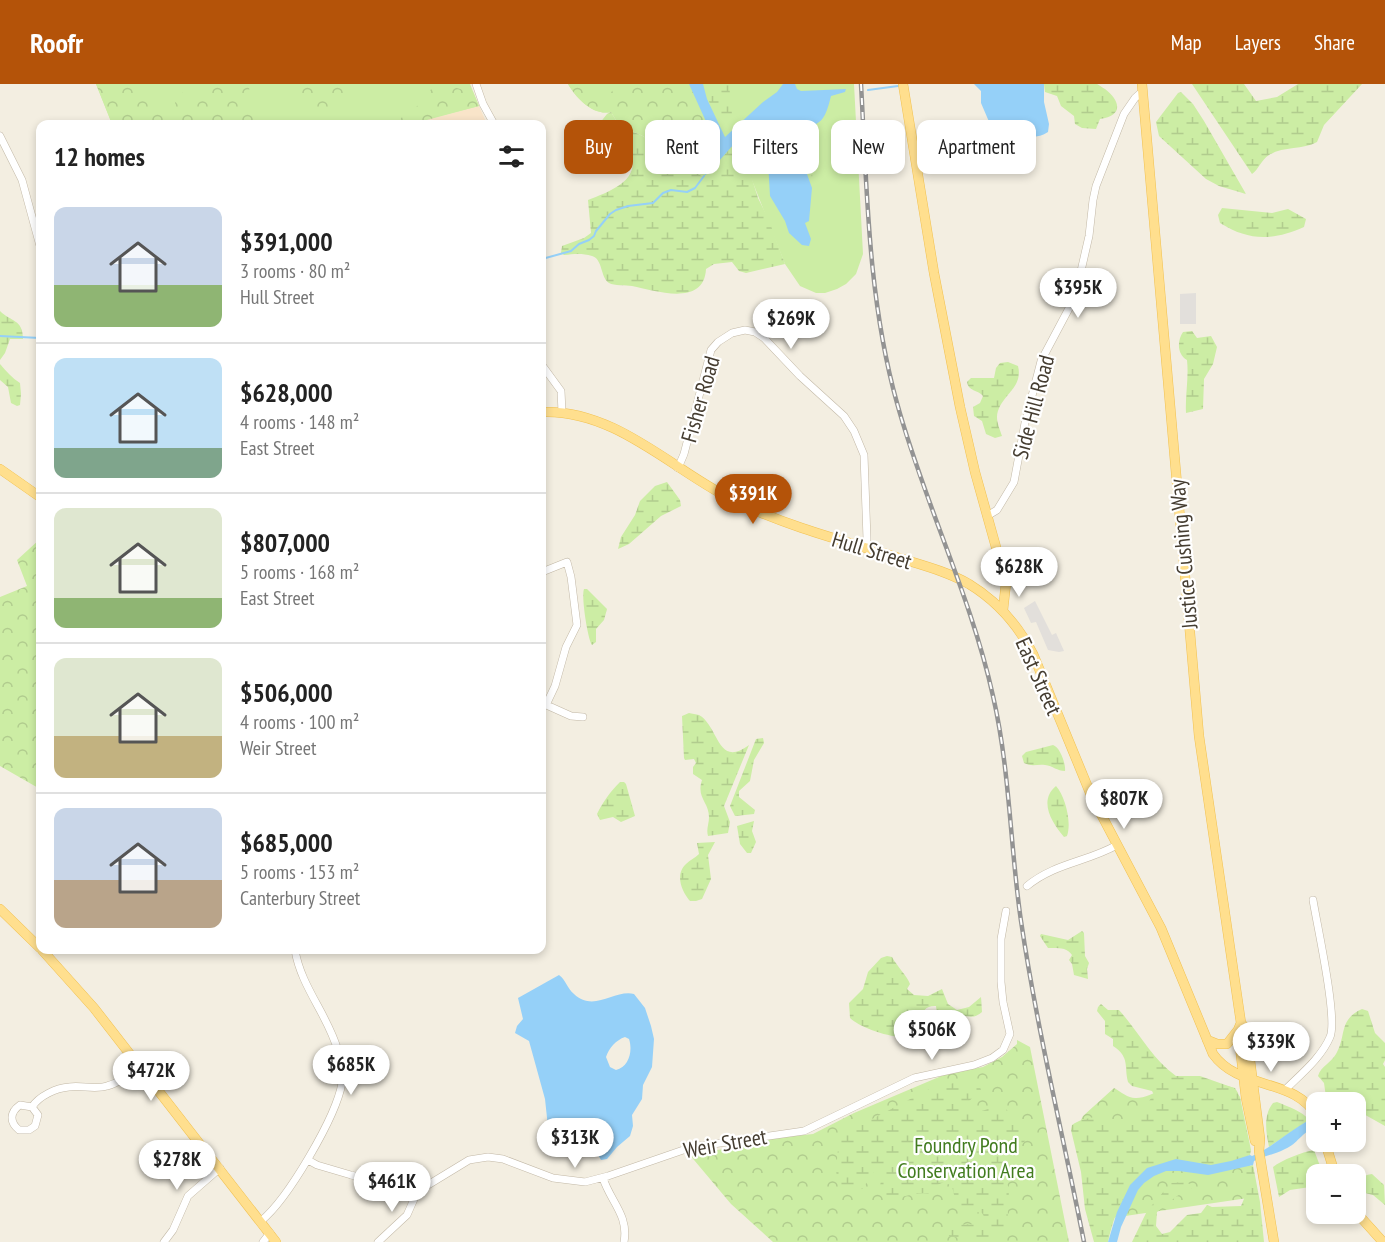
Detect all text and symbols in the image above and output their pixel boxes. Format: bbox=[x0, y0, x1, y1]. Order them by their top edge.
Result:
text: Roofr bbox=[30, 24, 83, 61]
text: Map bbox=[1171, 29, 1202, 56]
text: Layers bbox=[1235, 29, 1281, 56]
text: Share bbox=[1314, 29, 1355, 56]
chip: Buy bbox=[564, 120, 633, 174]
chip: Rent bbox=[645, 120, 720, 174]
chip: Filters bbox=[732, 120, 819, 174]
chip: New bbox=[831, 120, 905, 174]
chip: Apartment bbox=[917, 120, 1036, 174]
text: 12 homes bbox=[54, 140, 145, 173]
icon: filters bbox=[495, 140, 528, 173]
text: $391,000 bbox=[240, 225, 333, 258]
icon: home bbox=[102, 231, 174, 303]
text: 3 rooms · 80 m² bbox=[240, 258, 350, 284]
pin: $395K bbox=[1036, 268, 1120, 319]
text: $395K bbox=[1054, 274, 1102, 300]
text: Hull Street bbox=[240, 284, 314, 310]
pin: $269K bbox=[749, 299, 833, 350]
text: $269K bbox=[767, 305, 815, 331]
street label: Side Hill Road bbox=[1006, 352, 1060, 462]
street label: Fisher Road bbox=[674, 353, 726, 445]
text: $628,000 bbox=[240, 376, 333, 409]
icon: home bbox=[102, 382, 174, 454]
text: 4 rooms · 148 m² bbox=[240, 409, 359, 435]
text: East Street bbox=[240, 435, 314, 461]
pin: $391K bbox=[711, 474, 795, 525]
street label: Justice Cushing Way bbox=[1162, 477, 1204, 631]
text: $391K bbox=[729, 480, 777, 506]
street label: Hull Street bbox=[829, 525, 915, 575]
text: $807,000 bbox=[240, 526, 330, 559]
icon: home bbox=[102, 532, 174, 604]
pin: $628K bbox=[977, 547, 1061, 598]
text: $628K bbox=[995, 553, 1043, 579]
text: 5 rooms · 168 m² bbox=[240, 559, 359, 585]
text: East Street bbox=[240, 585, 314, 611]
street label: East Street bbox=[1010, 633, 1068, 719]
text: $506,000 bbox=[240, 676, 333, 709]
icon: home bbox=[102, 682, 174, 754]
text: 4 rooms · 100 m² bbox=[240, 709, 359, 735]
text: Weir Street bbox=[240, 735, 316, 761]
pin: $807K bbox=[1082, 779, 1166, 830]
text: $807K bbox=[1100, 785, 1148, 811]
text: $685,000 bbox=[240, 826, 333, 859]
icon: home bbox=[102, 832, 174, 904]
text: 5 rooms · 153 m² bbox=[240, 859, 359, 885]
text: Canterbury Street bbox=[240, 885, 360, 911]
pin: $506K bbox=[890, 1010, 974, 1061]
text: $506K bbox=[908, 1016, 956, 1042]
pin: $339K bbox=[1229, 1022, 1313, 1073]
text: $339K bbox=[1247, 1028, 1295, 1054]
pin: $685K bbox=[309, 1045, 393, 1096]
pin: $472K bbox=[109, 1051, 193, 1102]
text: $685K bbox=[327, 1051, 375, 1077]
text: $472K bbox=[127, 1057, 175, 1083]
map controls bbox=[1306, 1092, 1366, 1224]
button: + bbox=[1306, 1092, 1366, 1152]
pin: $313K bbox=[533, 1118, 617, 1169]
street label: Weir Street bbox=[681, 1122, 769, 1164]
text: $313K bbox=[551, 1124, 599, 1150]
park label: Foundry Pond Conservation Area bbox=[898, 1131, 1034, 1184]
pin: $278K bbox=[135, 1140, 219, 1191]
text: $278K bbox=[153, 1146, 201, 1172]
pin: $461K bbox=[350, 1162, 434, 1213]
button: − bbox=[1306, 1164, 1366, 1224]
text: $461K bbox=[368, 1168, 416, 1194]

